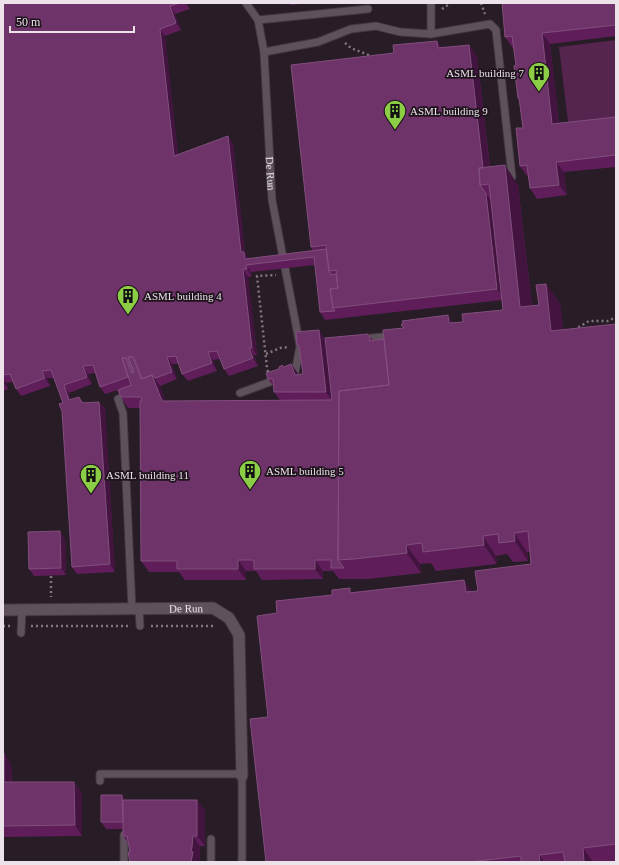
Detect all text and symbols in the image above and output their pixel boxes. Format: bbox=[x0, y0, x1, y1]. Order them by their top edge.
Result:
scale bar bbox=[10, 8, 134, 34]
text: 50 m bbox=[16, 15, 41, 29]
building icon: ASML building 7 bbox=[526, 60, 552, 93]
place label: ASML building 7 bbox=[446, 67, 524, 79]
building icon: ASML building 9 bbox=[382, 98, 408, 131]
place label: ASML building 9 bbox=[410, 105, 488, 117]
street label: De Run bbox=[264, 156, 277, 191]
building icon: ASML building 4 bbox=[115, 283, 141, 316]
place label: ASML building 4 bbox=[144, 290, 222, 302]
building icon: ASML building 5 bbox=[237, 458, 263, 491]
building icon: ASML building 11 bbox=[78, 462, 104, 495]
place label: ASML building 5 bbox=[266, 465, 344, 477]
place label: ASML building 11 bbox=[106, 469, 189, 481]
street label: De Run bbox=[169, 602, 204, 614]

